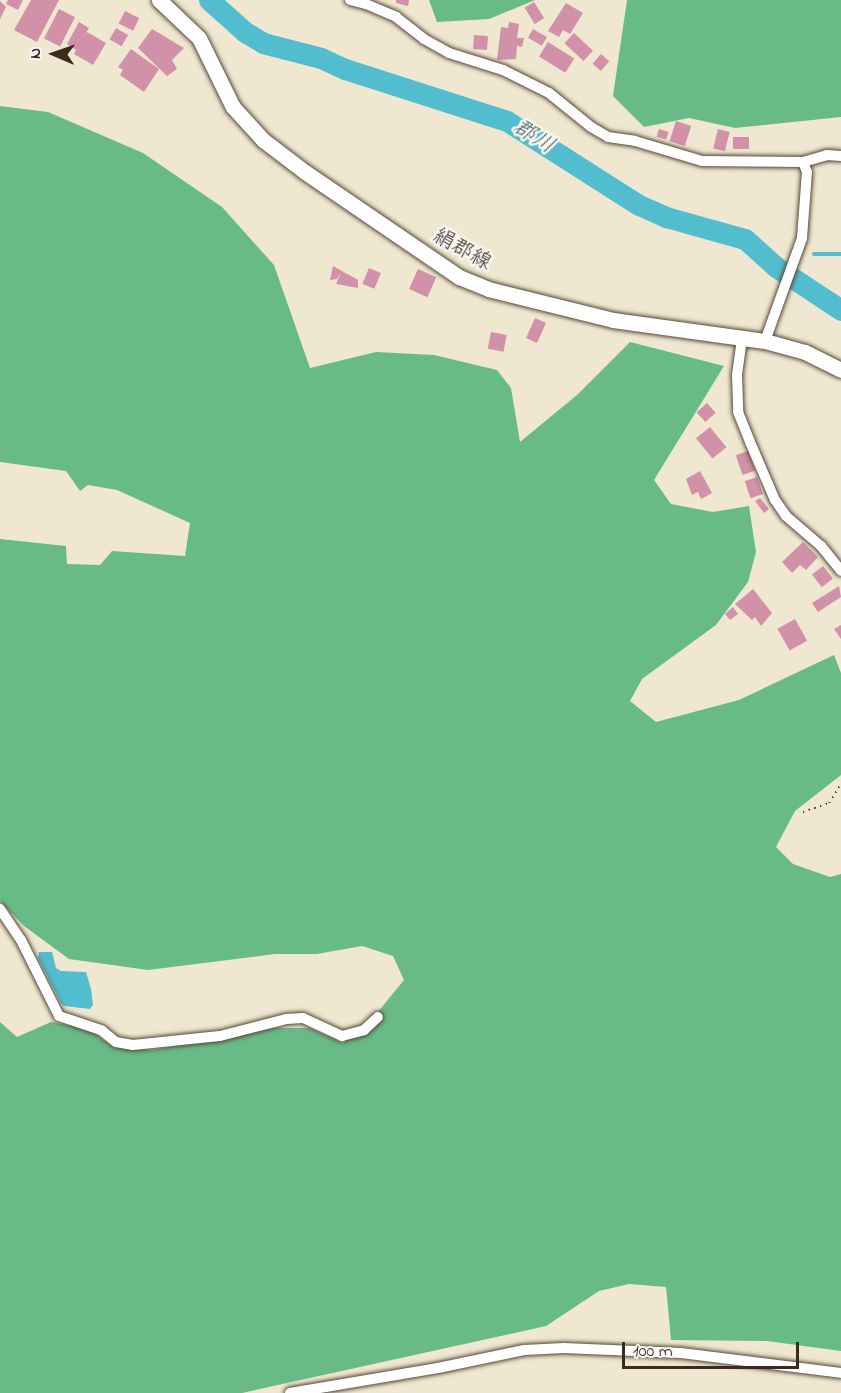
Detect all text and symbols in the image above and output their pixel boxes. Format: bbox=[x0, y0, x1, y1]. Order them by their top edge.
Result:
north arrow bbox=[24, 24, 84, 84]
text: N bbox=[24, 48, 48, 59]
water label: 郡川 bbox=[507, 115, 559, 161]
street label: 絹郡線 bbox=[428, 224, 496, 276]
scale bar bbox=[625, 1330, 802, 1368]
text: 100 m bbox=[633, 1339, 673, 1365]

